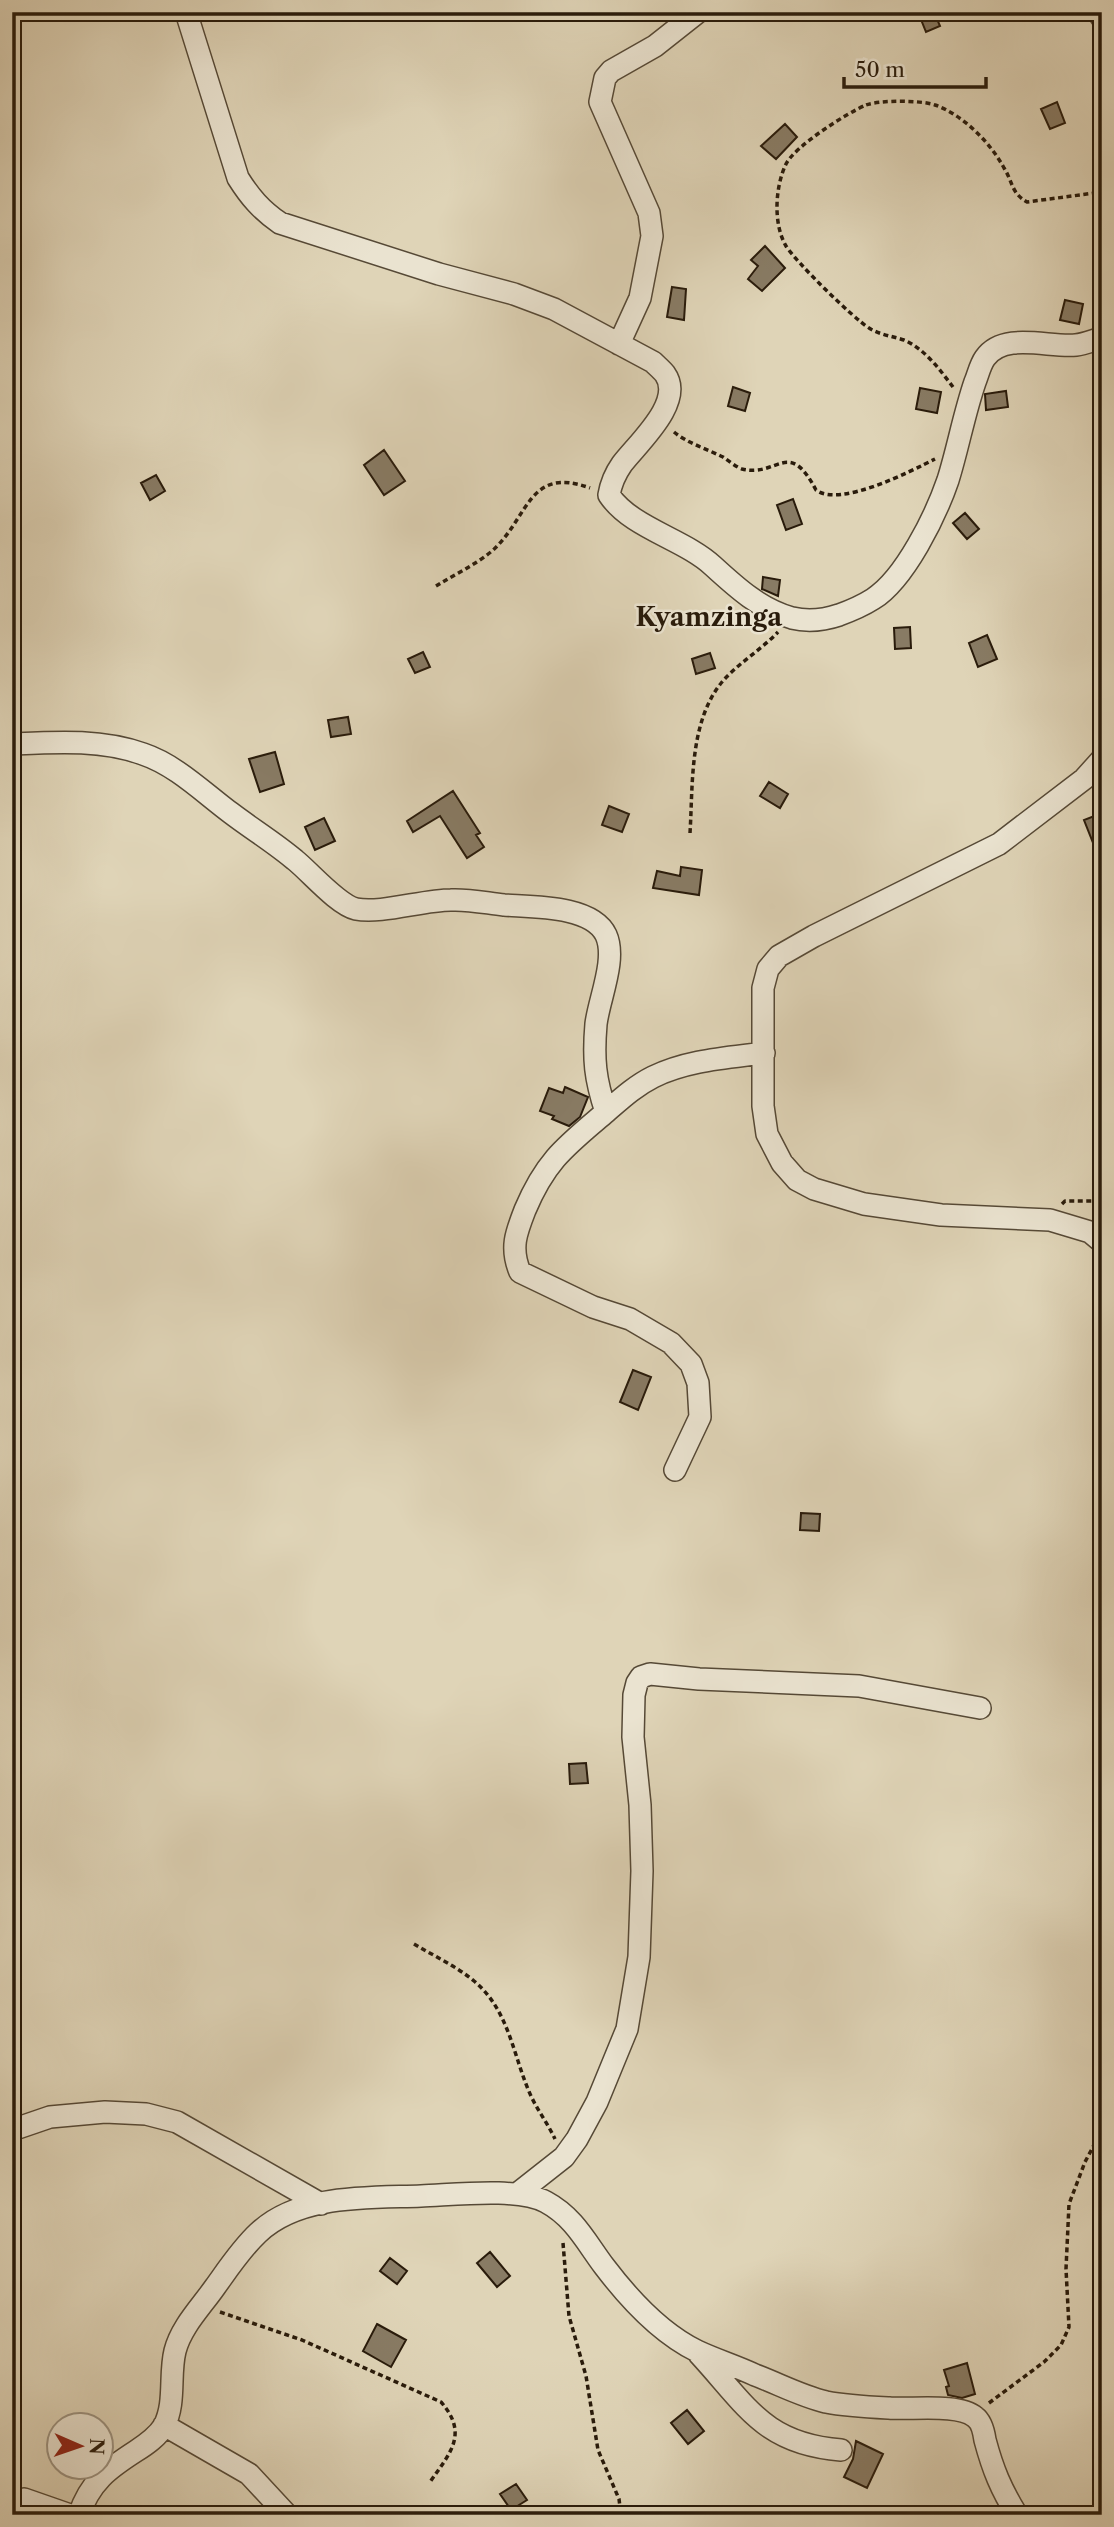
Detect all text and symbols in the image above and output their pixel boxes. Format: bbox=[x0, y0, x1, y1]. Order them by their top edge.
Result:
scale bar bbox=[844, 46, 986, 90]
text: 50 m bbox=[855, 57, 905, 82]
district label: Kyamzinga bbox=[636, 601, 783, 633]
north arrow bbox=[46, 2412, 116, 2482]
text: N bbox=[85, 2438, 108, 2455]

